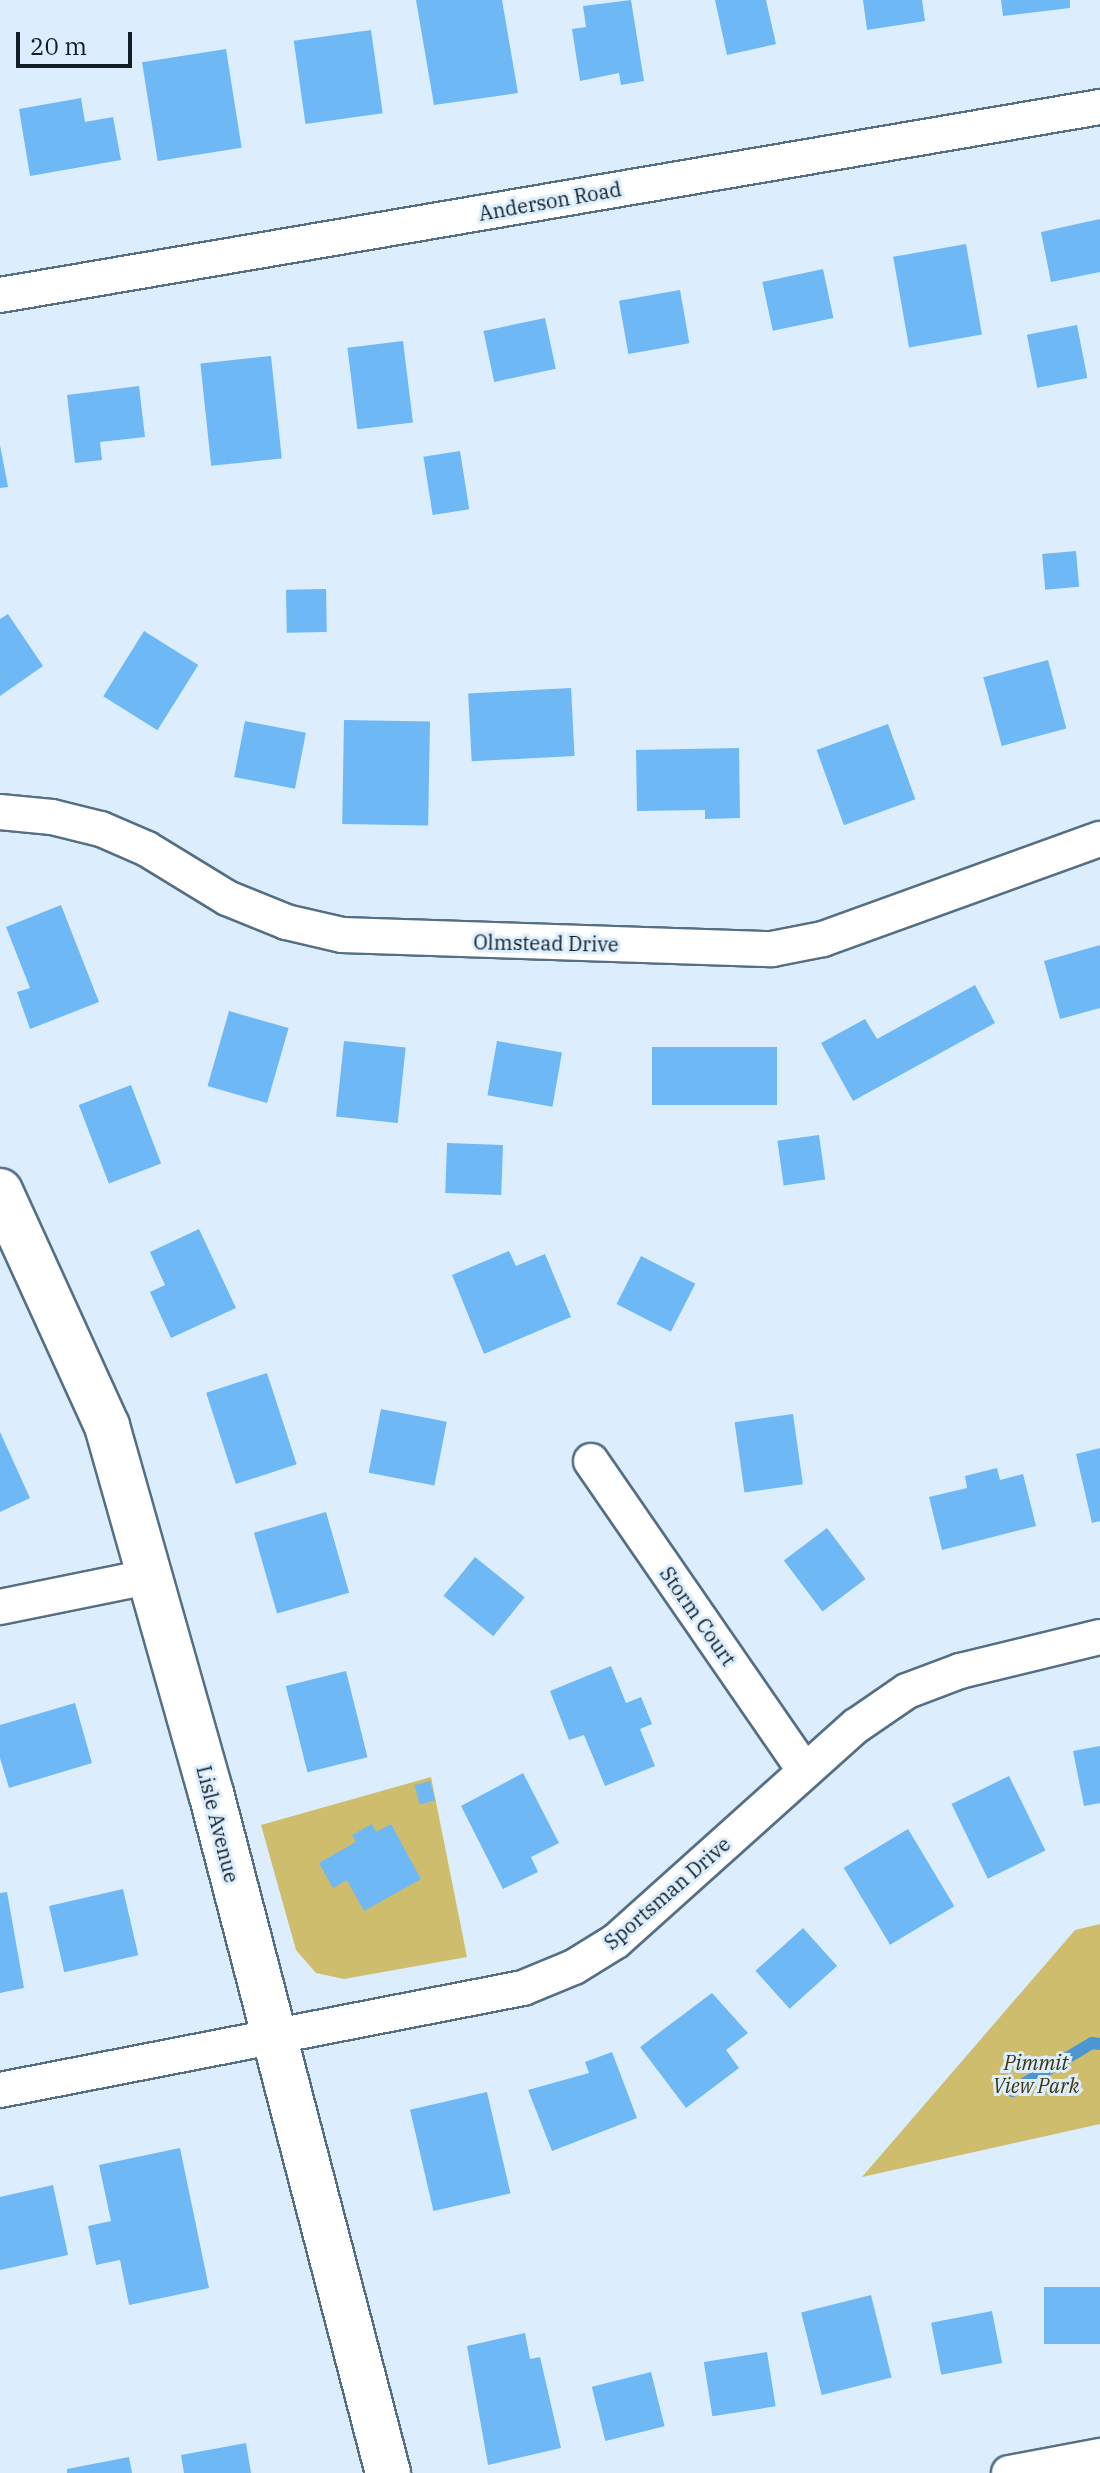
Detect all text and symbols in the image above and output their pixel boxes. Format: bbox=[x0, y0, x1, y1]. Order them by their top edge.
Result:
scale bar bbox=[20, 16, 136, 66]
text: 20 m bbox=[30, 30, 87, 62]
street label: Anderson Road bbox=[477, 177, 623, 225]
street label: Olmstead Drive bbox=[473, 930, 619, 956]
street label: Storm Court bbox=[655, 1562, 741, 1670]
street label: Lisle Avenue bbox=[192, 1763, 244, 1885]
street label: Sportsman Drive bbox=[599, 1832, 735, 1954]
park label: Pimmit View Park bbox=[993, 2050, 1079, 2097]

